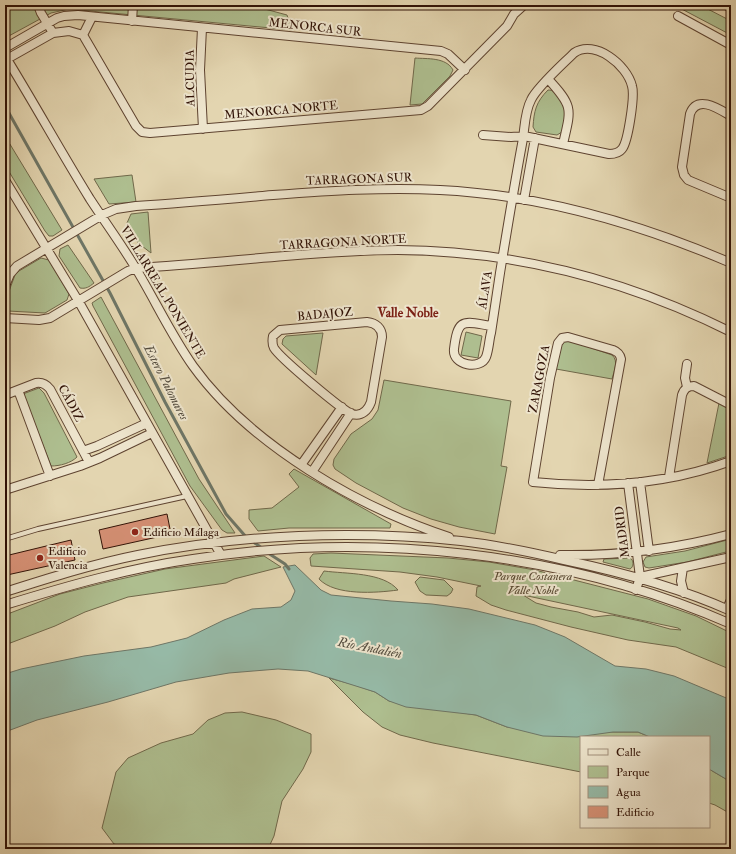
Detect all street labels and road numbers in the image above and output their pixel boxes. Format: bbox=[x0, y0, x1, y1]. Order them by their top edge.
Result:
street label: MENORCA SUR bbox=[268, 15, 362, 40]
street label: ALCUDIA bbox=[182, 49, 199, 108]
street label: MENORCA NORTE bbox=[224, 98, 339, 123]
street label: TARRAGONA SUR bbox=[306, 170, 413, 189]
street label: VILLARREAL PONIENTE bbox=[117, 223, 208, 362]
street label: TARRAGONA NORTE bbox=[279, 232, 407, 253]
street label: ÁLAVA bbox=[475, 269, 496, 311]
street label: BADAJOZ bbox=[296, 305, 354, 324]
street label: ZARAGOZA bbox=[526, 343, 554, 414]
street label: CÁDIZ bbox=[55, 382, 87, 424]
street label: MADRID bbox=[612, 505, 633, 559]

